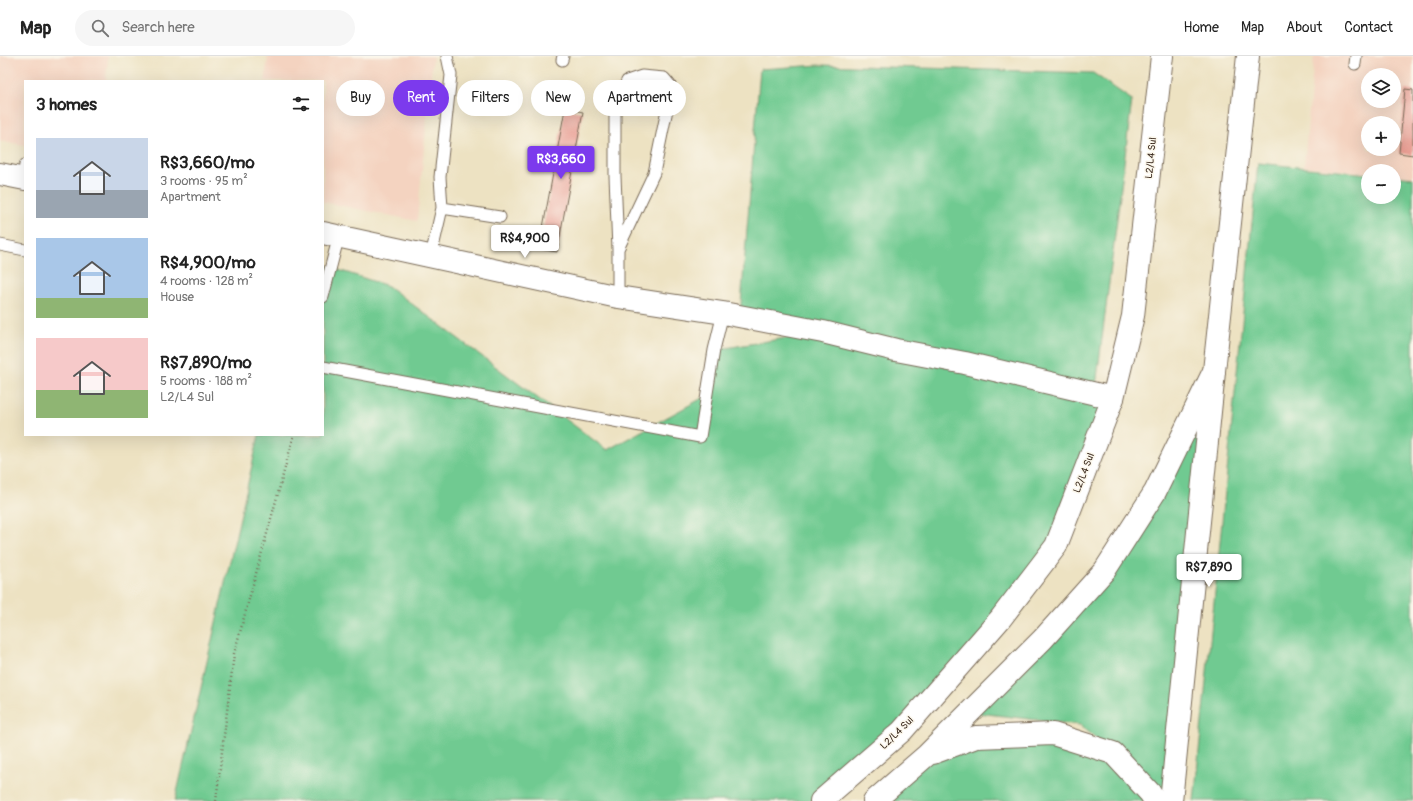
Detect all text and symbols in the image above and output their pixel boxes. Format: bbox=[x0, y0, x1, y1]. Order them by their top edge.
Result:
search box bbox=[75, 10, 355, 46]
text: Map bbox=[20, 16, 51, 40]
icon: search bbox=[89, 17, 111, 39]
text: Search here bbox=[121, 18, 195, 37]
text: Home bbox=[1184, 19, 1219, 36]
text: Map bbox=[1241, 19, 1264, 36]
text: About bbox=[1286, 19, 1322, 36]
text: Contact bbox=[1344, 19, 1393, 36]
map controls bbox=[1361, 68, 1401, 204]
button: layers bbox=[1361, 68, 1401, 108]
chip: Buy bbox=[336, 80, 385, 116]
chip: Rent bbox=[393, 80, 449, 116]
chip: Filters bbox=[457, 80, 523, 116]
chip: New bbox=[531, 80, 585, 116]
chip: Apartment bbox=[593, 80, 686, 116]
icon: filters bbox=[290, 93, 312, 115]
text: 3 homes bbox=[36, 94, 97, 115]
button: + bbox=[1361, 116, 1401, 156]
street label: L2/L4 Sul bbox=[1143, 137, 1159, 179]
pin: R$3,660 bbox=[524, 146, 598, 180]
text: R$3,660 bbox=[536, 151, 586, 167]
text: R$3,660/mo bbox=[160, 152, 255, 173]
icon: home bbox=[68, 154, 116, 202]
button: − bbox=[1361, 164, 1401, 204]
text: 3 rooms · 95 m² bbox=[160, 173, 248, 189]
text: Apartment bbox=[160, 189, 221, 205]
pin: R$4,900 bbox=[488, 225, 562, 259]
text: R$4,900 bbox=[500, 230, 550, 246]
text: R$4,900/mo bbox=[160, 252, 256, 273]
icon: home bbox=[68, 254, 116, 302]
text: 4 rooms · 128 m² bbox=[160, 273, 253, 289]
text: House bbox=[160, 289, 194, 305]
text: R$7,890/mo bbox=[160, 352, 252, 373]
icon: home bbox=[68, 354, 116, 402]
text: 5 rooms · 188 m² bbox=[160, 373, 252, 389]
text: L2/L4 Sul bbox=[160, 389, 214, 405]
street label: L2/L4 Sul bbox=[1071, 451, 1097, 495]
pin: R$7,890 bbox=[1172, 554, 1246, 588]
text: R$7,890 bbox=[1186, 559, 1232, 575]
street label: L2/L4 Sul bbox=[878, 714, 916, 752]

